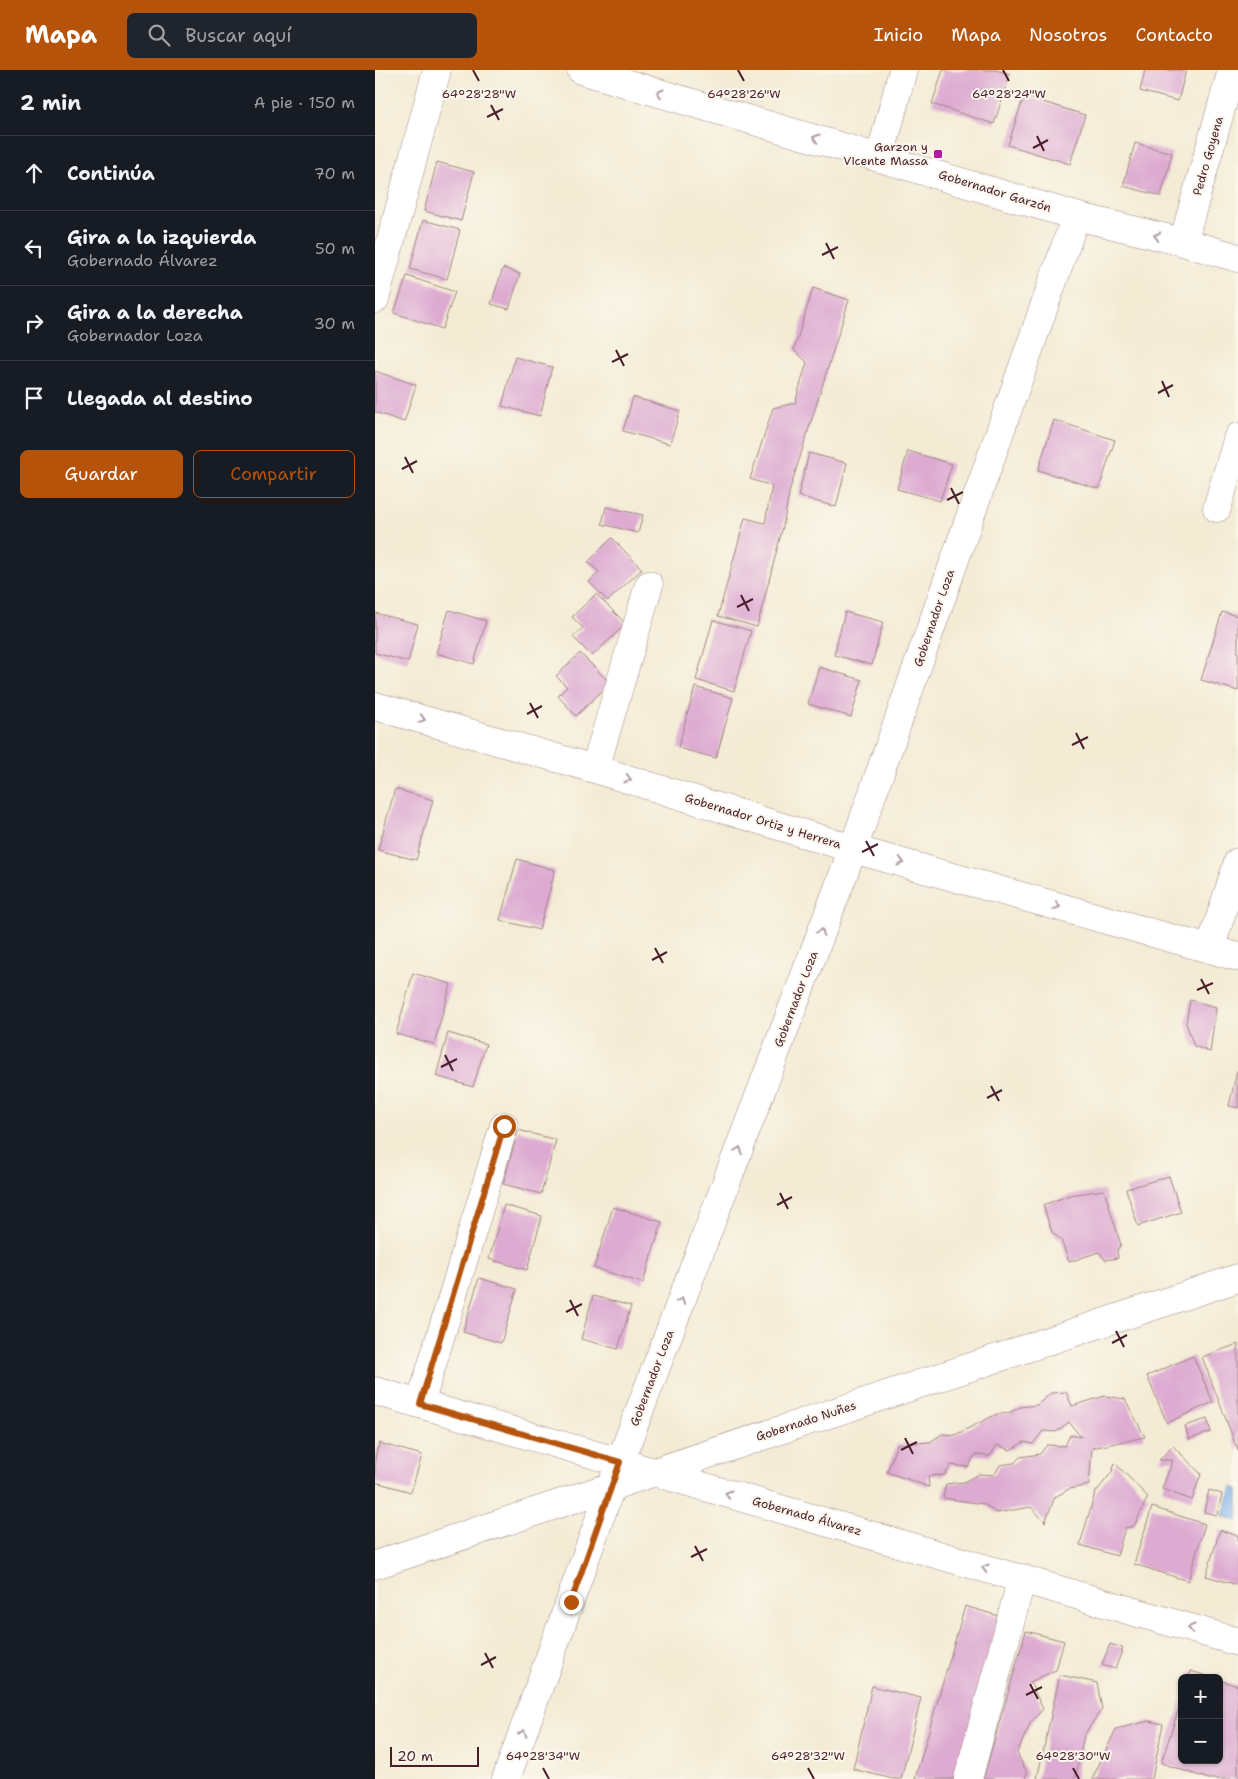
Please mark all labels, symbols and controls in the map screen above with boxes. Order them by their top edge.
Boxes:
search box [127,13,477,58]
text: Mapa [25,19,97,51]
icon: search [145,21,173,49]
text: Buscar aquí [185,23,292,48]
text: Inicio [874,23,923,47]
text: Mapa [951,23,1001,47]
text: Nosotros [1029,23,1107,47]
text: Contacto [1135,23,1213,47]
text: 64°28'28"W [442,86,516,102]
text: 64°28'26"W [707,86,781,102]
text: 64°28'24"W [972,86,1046,102]
one-way arrow [656,88,665,98]
text: 2 min [20,89,81,117]
text: A pie · 150 m [254,92,355,113]
street label: Pedro Goyena [1189,114,1227,197]
one-way arrow [812,134,821,144]
place label: Garzon y Vicente Massa [843,139,929,169]
marker: Garzon y Vicente Massa [932,148,944,160]
icon: ahead [20,159,48,187]
text: Continúa [67,161,155,186]
text: 70 m [314,163,355,184]
street label: Gobernador Garzón [937,166,1053,216]
text: Gira a la izquierda [67,225,256,250]
one-way arrow [1153,231,1162,242]
icon: left [20,234,48,262]
text: 50 m [315,238,355,259]
text: Gobernado Álvarez [67,250,218,271]
text: Gira a la derecha [67,300,243,325]
icon: right [20,309,48,337]
text: 30 m [314,313,355,334]
text: Gobernador Loza [67,325,203,346]
icon: arrive [20,384,48,412]
text: Llegada al destino [67,386,253,411]
button: Guardar [20,450,183,498]
button: Compartir [193,450,355,498]
street label: Gobernador Loza [910,567,958,669]
one-way arrow [417,714,425,724]
one-way arrow [624,774,632,784]
street label: Gobernador Ortiz y Herrera [683,790,844,853]
one-way arrow [897,856,905,867]
one-way arrow [1053,900,1062,911]
one-way arrow [815,928,826,937]
street label: Gobernador Loza [770,948,822,1049]
route start [493,1115,516,1138]
one-way arrow [733,1146,743,1154]
one-way arrow [675,1298,685,1306]
street label: Gobernador Loza [626,1327,678,1428]
street label: Gobernado Nuñes [754,1397,858,1445]
one-way arrow [724,1489,733,1499]
street label: Gobernado Álvarez [750,1493,864,1539]
one-way arrow [981,1563,990,1573]
route end [560,1591,583,1614]
one-way arrow [1188,1624,1196,1634]
map controls [1178,1674,1223,1764]
button: + [1178,1674,1223,1719]
button: − [1178,1719,1223,1764]
one-way arrow [516,1729,527,1738]
scale bar [390,1744,479,1767]
text: 20 m [397,1747,433,1765]
text: 64°28'34"W [506,1748,580,1764]
text: 64°28'32"W [771,1748,845,1764]
text: 64°28'30"W [1036,1748,1110,1764]

